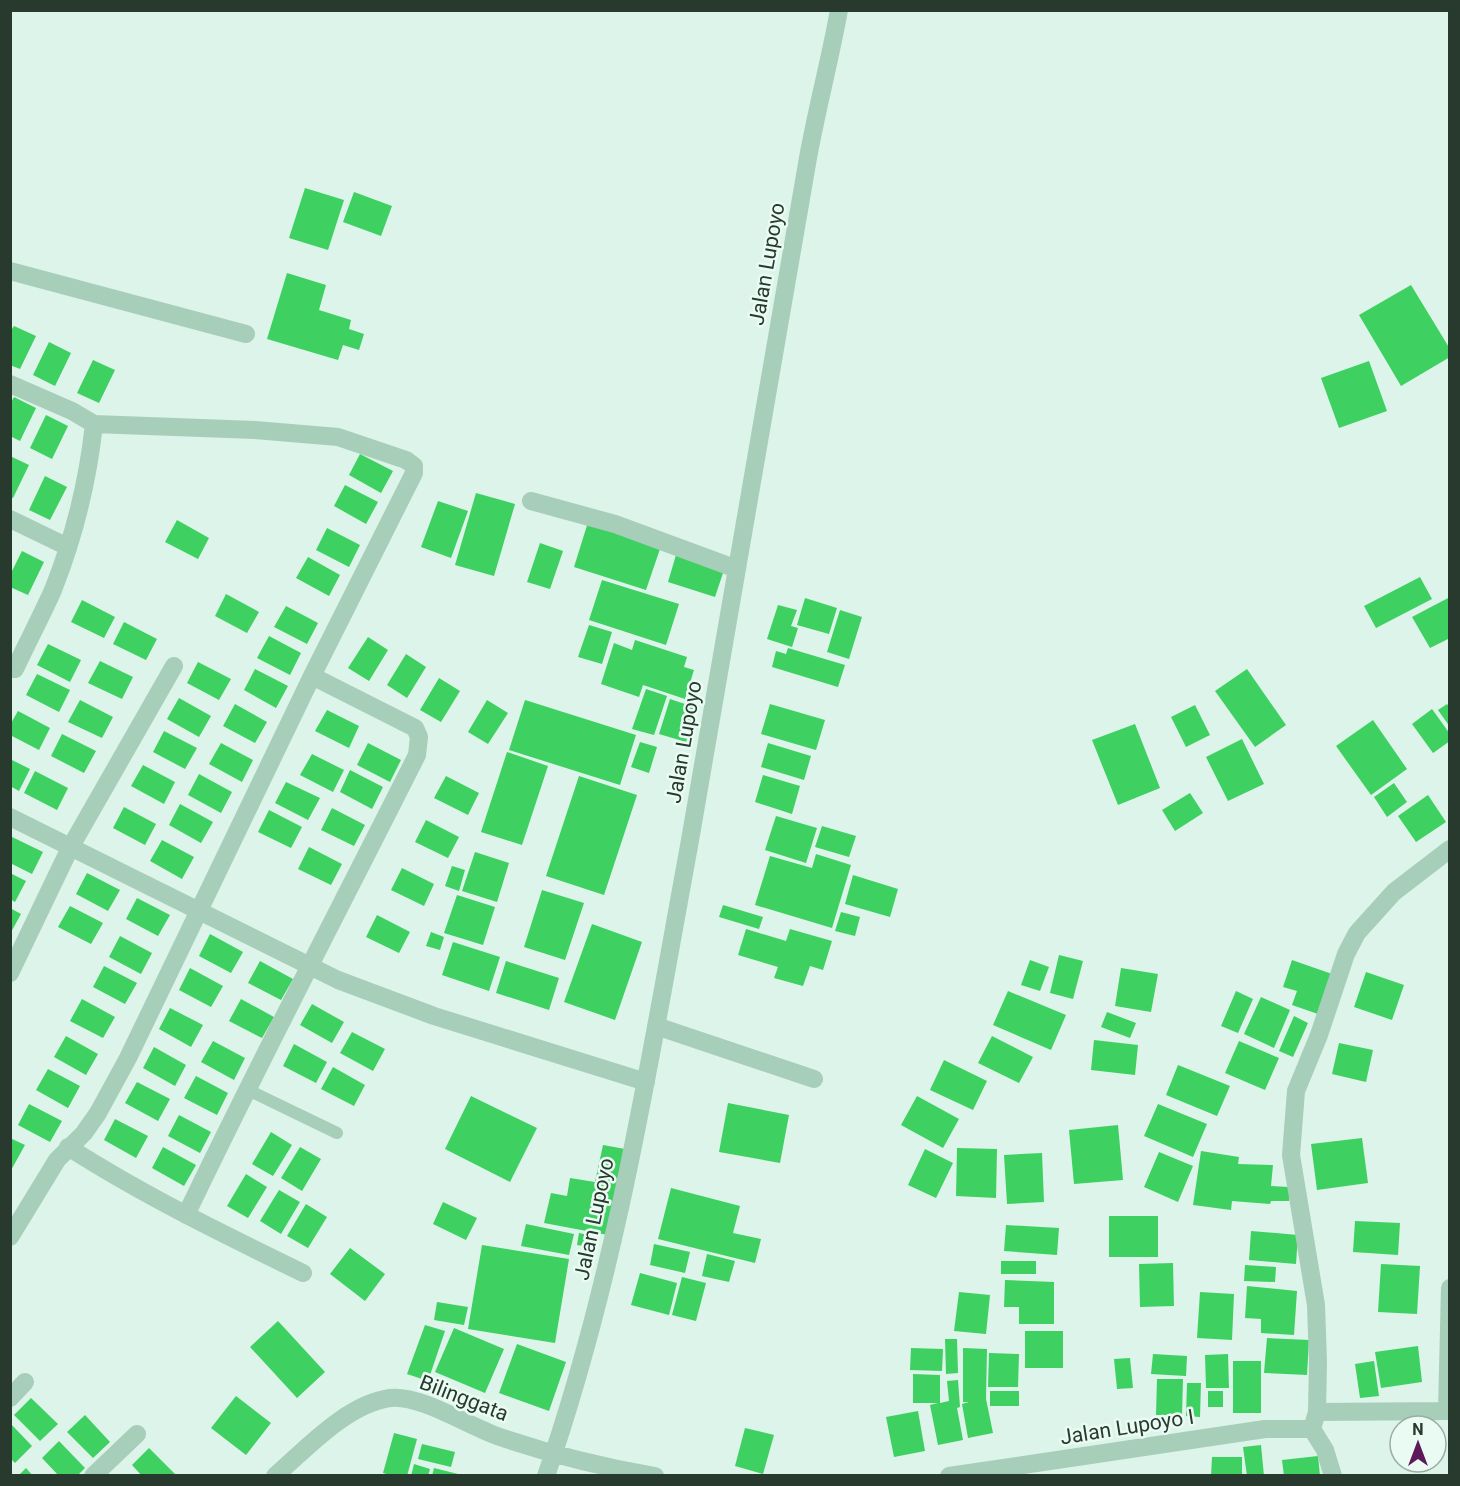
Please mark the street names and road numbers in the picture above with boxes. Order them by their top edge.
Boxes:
street label: Jalan Lupoyo [744,201,790,327]
street label: Jalan Lupoyo [661,679,707,805]
street label: Jalan Lupoyo [569,1156,619,1282]
street label: Bilinggata [416,1370,512,1426]
street label: Jalan Lupoyo I [1058,1405,1196,1449]

